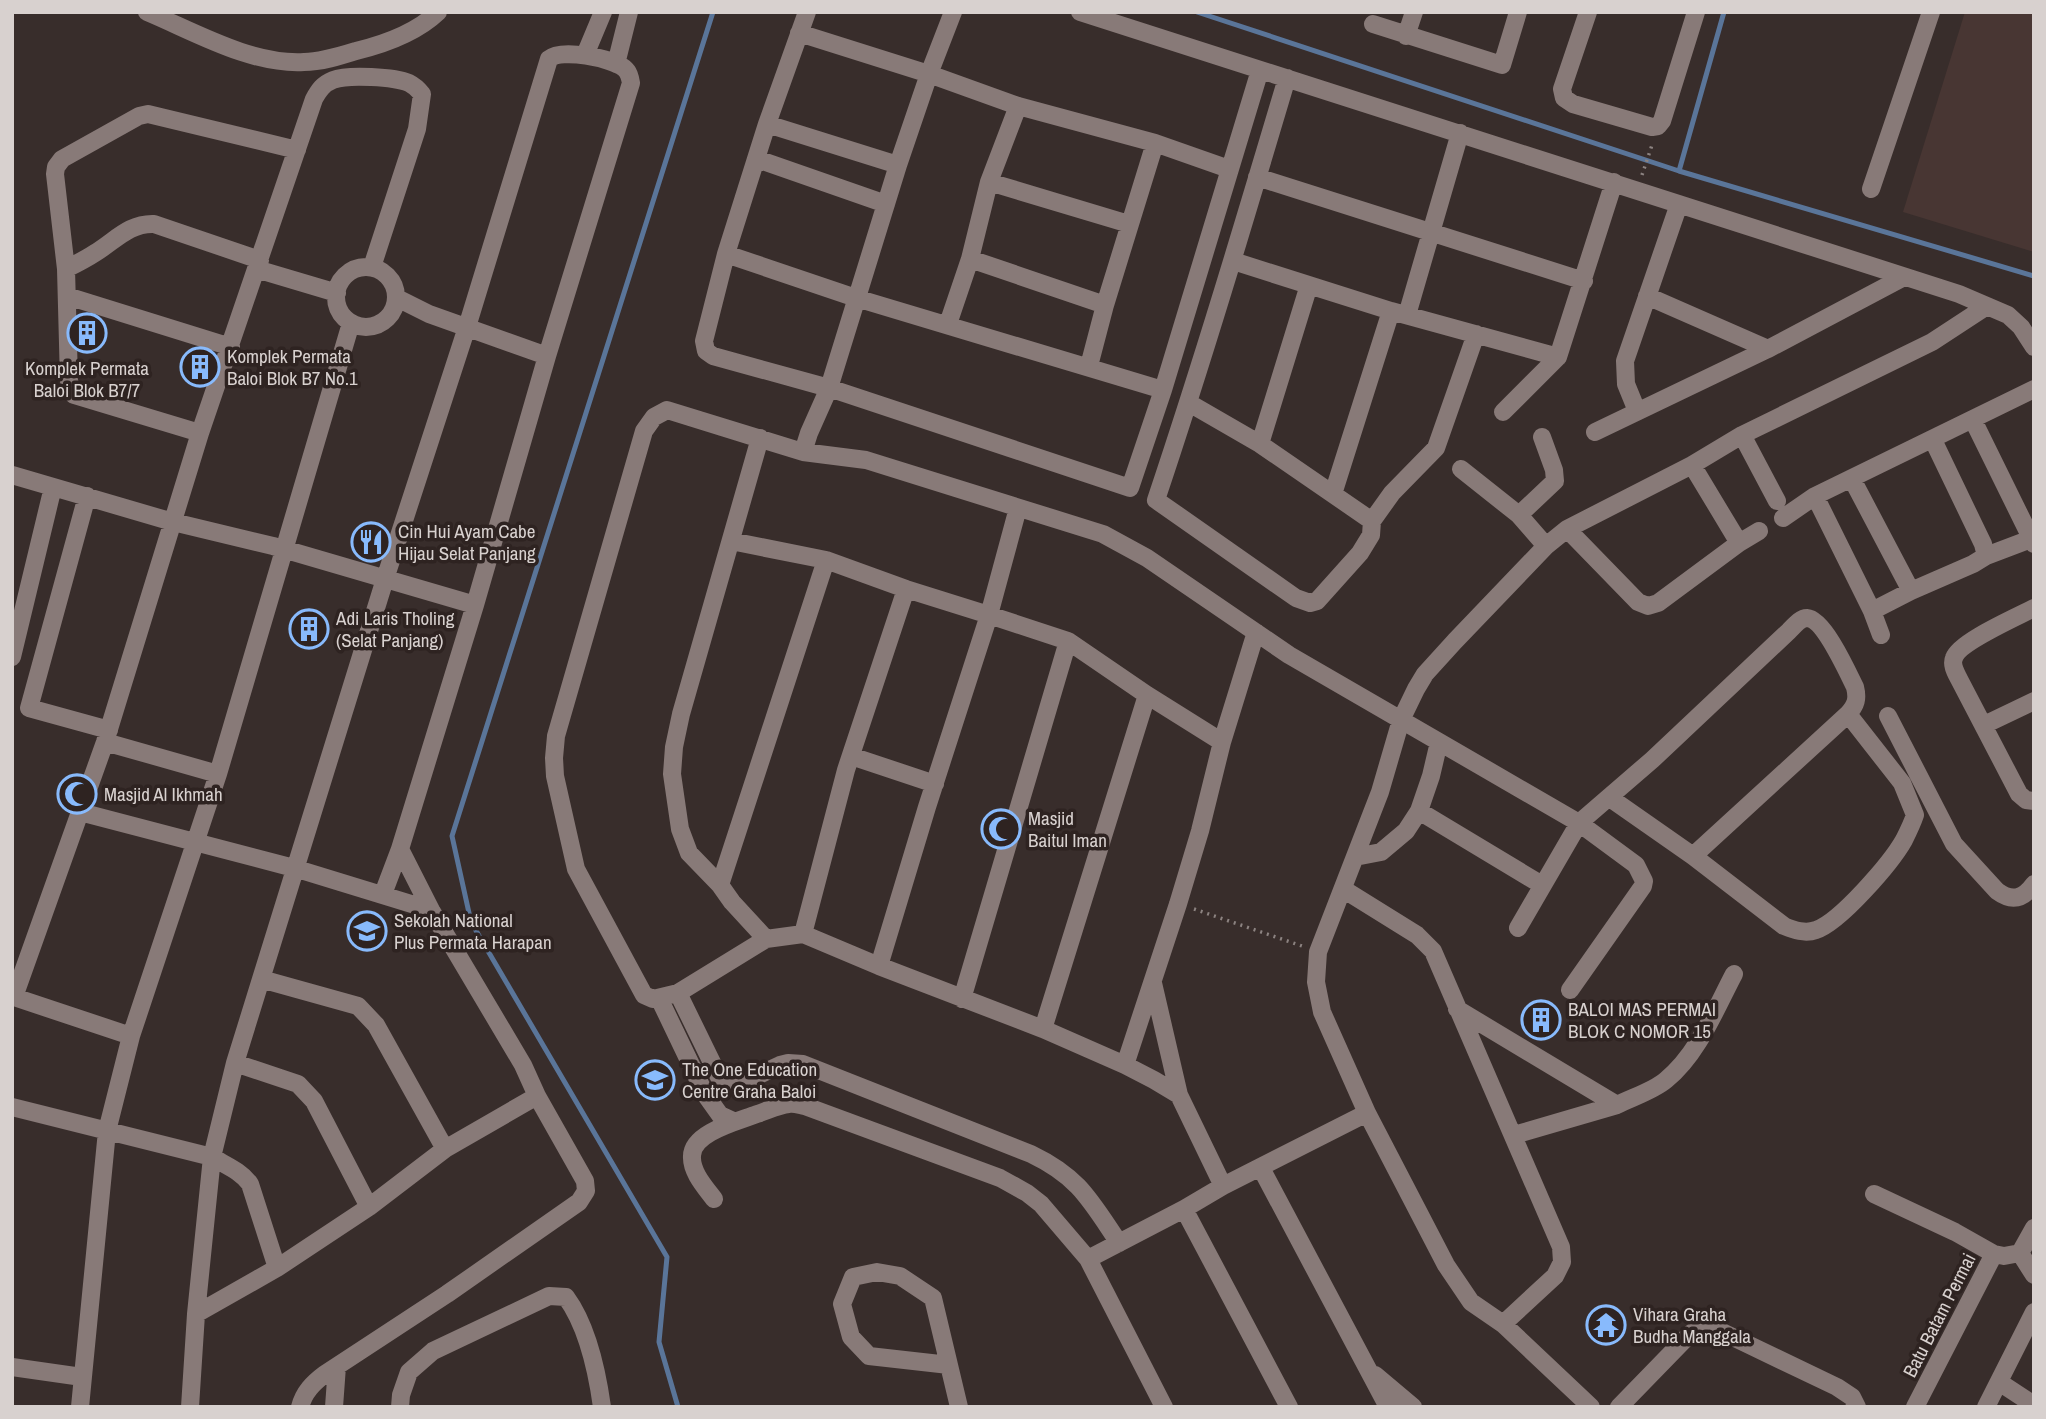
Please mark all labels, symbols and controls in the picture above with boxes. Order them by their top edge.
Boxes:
building icon: Komplek Permata Baloi Blok B7/7 [66,312,108,354]
place label: Komplek Permata Baloi Blok B7 No.1 [227,343,358,391]
building icon: Komplek Permata Baloi Blok B7 No.1 [179,346,221,388]
place label: Komplek Permata Baloi Blok B7/7 [25,355,149,403]
place label: Cin Hui Ayam Cabe Hijau Selat Panjang [398,518,536,566]
restaurant icon: Cin Hui Ayam Cabe Hijau Selat Panjang [350,521,392,563]
place label: Adi Laris Tholing (Selat Panjang) [335,605,455,653]
building icon: Adi Laris Tholing (Selat Panjang) [288,608,330,650]
mosque icon: Masjid Al Ikhmah [56,773,98,815]
place label: Masjid Al Ikhmah [104,781,223,807]
place label: Masjid Baitul Iman [1028,805,1107,853]
mosque icon: Masjid Baitul Iman [980,808,1022,850]
place label: Sekolah National Plus Permata Harapan [394,907,552,955]
school or university icon: Sekolah National Plus Permata Harapan [346,910,388,952]
place label: BALOI MAS PERMAI BLOK C NOMOR 15 [1568,996,1716,1044]
building icon: BALOI MAS PERMAI BLOK C NOMOR 15 [1520,999,1562,1041]
place label: The One Education Centre Graha Baloi [682,1056,817,1104]
school or university icon: The One Education Centre Graha Baloi [634,1059,676,1101]
street label: Batu Batam Permai [1897,1249,1981,1381]
place label: Vihara Graha Budha Manggala [1633,1301,1751,1349]
temple icon: Vihara Graha Budha Manggala [1585,1304,1627,1346]

